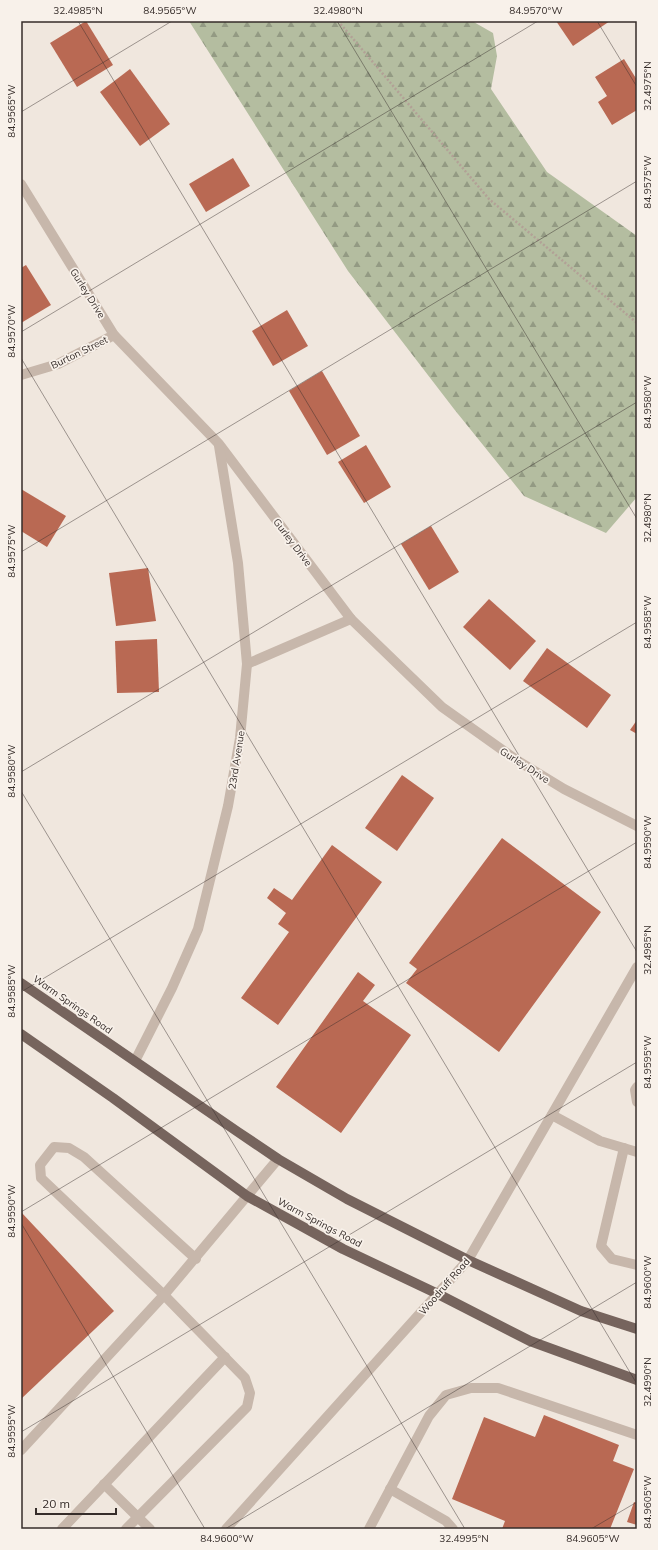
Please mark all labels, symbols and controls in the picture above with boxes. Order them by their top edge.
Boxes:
text: 32.4985°N [53,4,103,17]
text: 84.9565°W [143,4,197,17]
text: 32.4980°N [313,4,363,17]
text: 84.9570°W [509,4,563,17]
text: 32.4975°N [641,61,654,111]
text: 84.9565°W [5,84,18,138]
text: 84.9575°W [641,155,654,209]
street label: Gurley Drive [67,266,108,321]
text: 84.9570°W [5,304,18,358]
street label: Burton Street [49,333,110,372]
text: 84.9580°W [641,375,654,429]
text: 32.4980°N [641,493,654,543]
street label: Gurley Drive [270,516,315,569]
text: 84.9575°W [5,524,18,578]
text: 84.9585°W [641,595,654,649]
street label: 23rd Avenue [225,730,248,790]
text: 84.9580°W [5,744,18,798]
street label: Gurley Drive [497,745,552,786]
text: 84.9590°W [641,815,654,869]
text: 32.4985°N [641,925,654,975]
text: 84.9585°W [5,964,18,1018]
street label: Warm Springs Road [31,972,115,1037]
text: 84.9595°W [641,1035,654,1089]
text: 84.9590°W [5,1184,18,1238]
street label: Warm Springs Road [275,1195,364,1250]
street label: Woodruff Road [416,1255,473,1317]
text: 84.9600°W [641,1255,654,1309]
text: 32.4990°N [641,1357,654,1407]
text: 84.9595°W [5,1404,18,1458]
text: 84.9605°W [641,1475,654,1529]
scale bar [36,1490,116,1516]
text: 20 m [42,1496,70,1511]
text: 84.9600°W [200,1532,254,1545]
text: 32.4995°N [439,1532,489,1545]
text: 84.9605°W [566,1532,620,1545]

